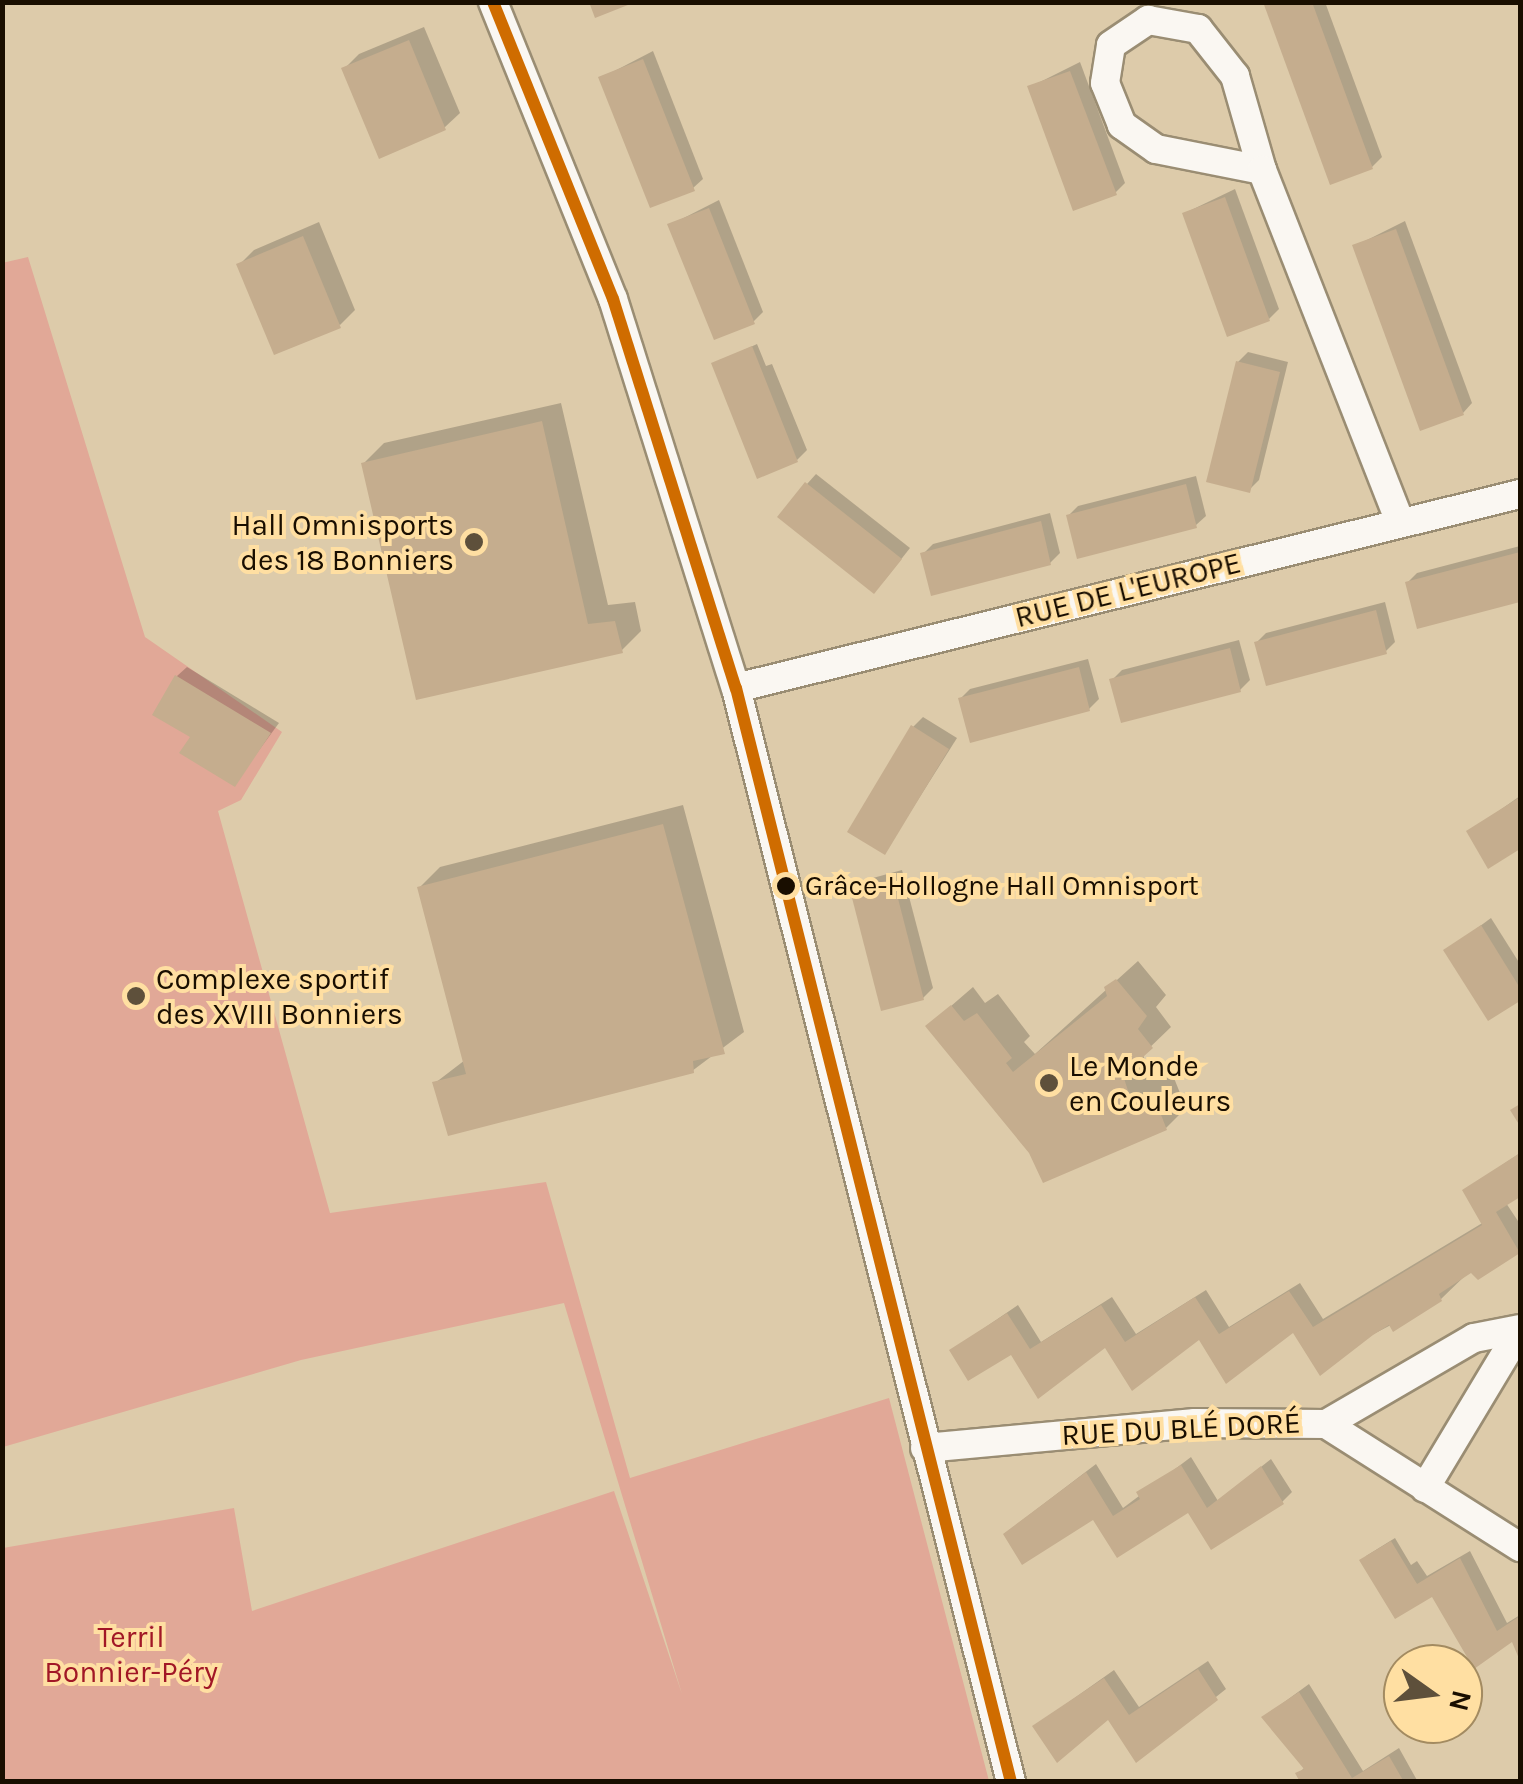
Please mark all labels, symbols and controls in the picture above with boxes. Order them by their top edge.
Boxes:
place label: Hall Omnisports des 18 Bonniers [231,507,454,578]
marker: Hall Omnisports des 18 Bonniers [463,531,485,553]
street label: RUE DE L'EUROPE [1011,545,1245,635]
place label: Grâce-Hollogne Hall Omnisport [805,869,1199,903]
marker: Grâce-Hollogne Hall Omnisport [776,876,796,896]
place label: Complexe sportif des XVIII Bonniers [156,961,403,1032]
marker: Complexe sportif des XVIII Bonniers [125,985,147,1007]
place label: Le Monde en Couleurs [1069,1048,1231,1118]
marker: Le Monde en Couleurs [1038,1072,1060,1094]
street label: RUE DU BLÉ DORÉ [1060,1405,1302,1453]
park label: Terril Bonnier-Péry [44,1619,218,1690]
north arrow [1383,1644,1483,1744]
text: N [1442,1687,1479,1715]

